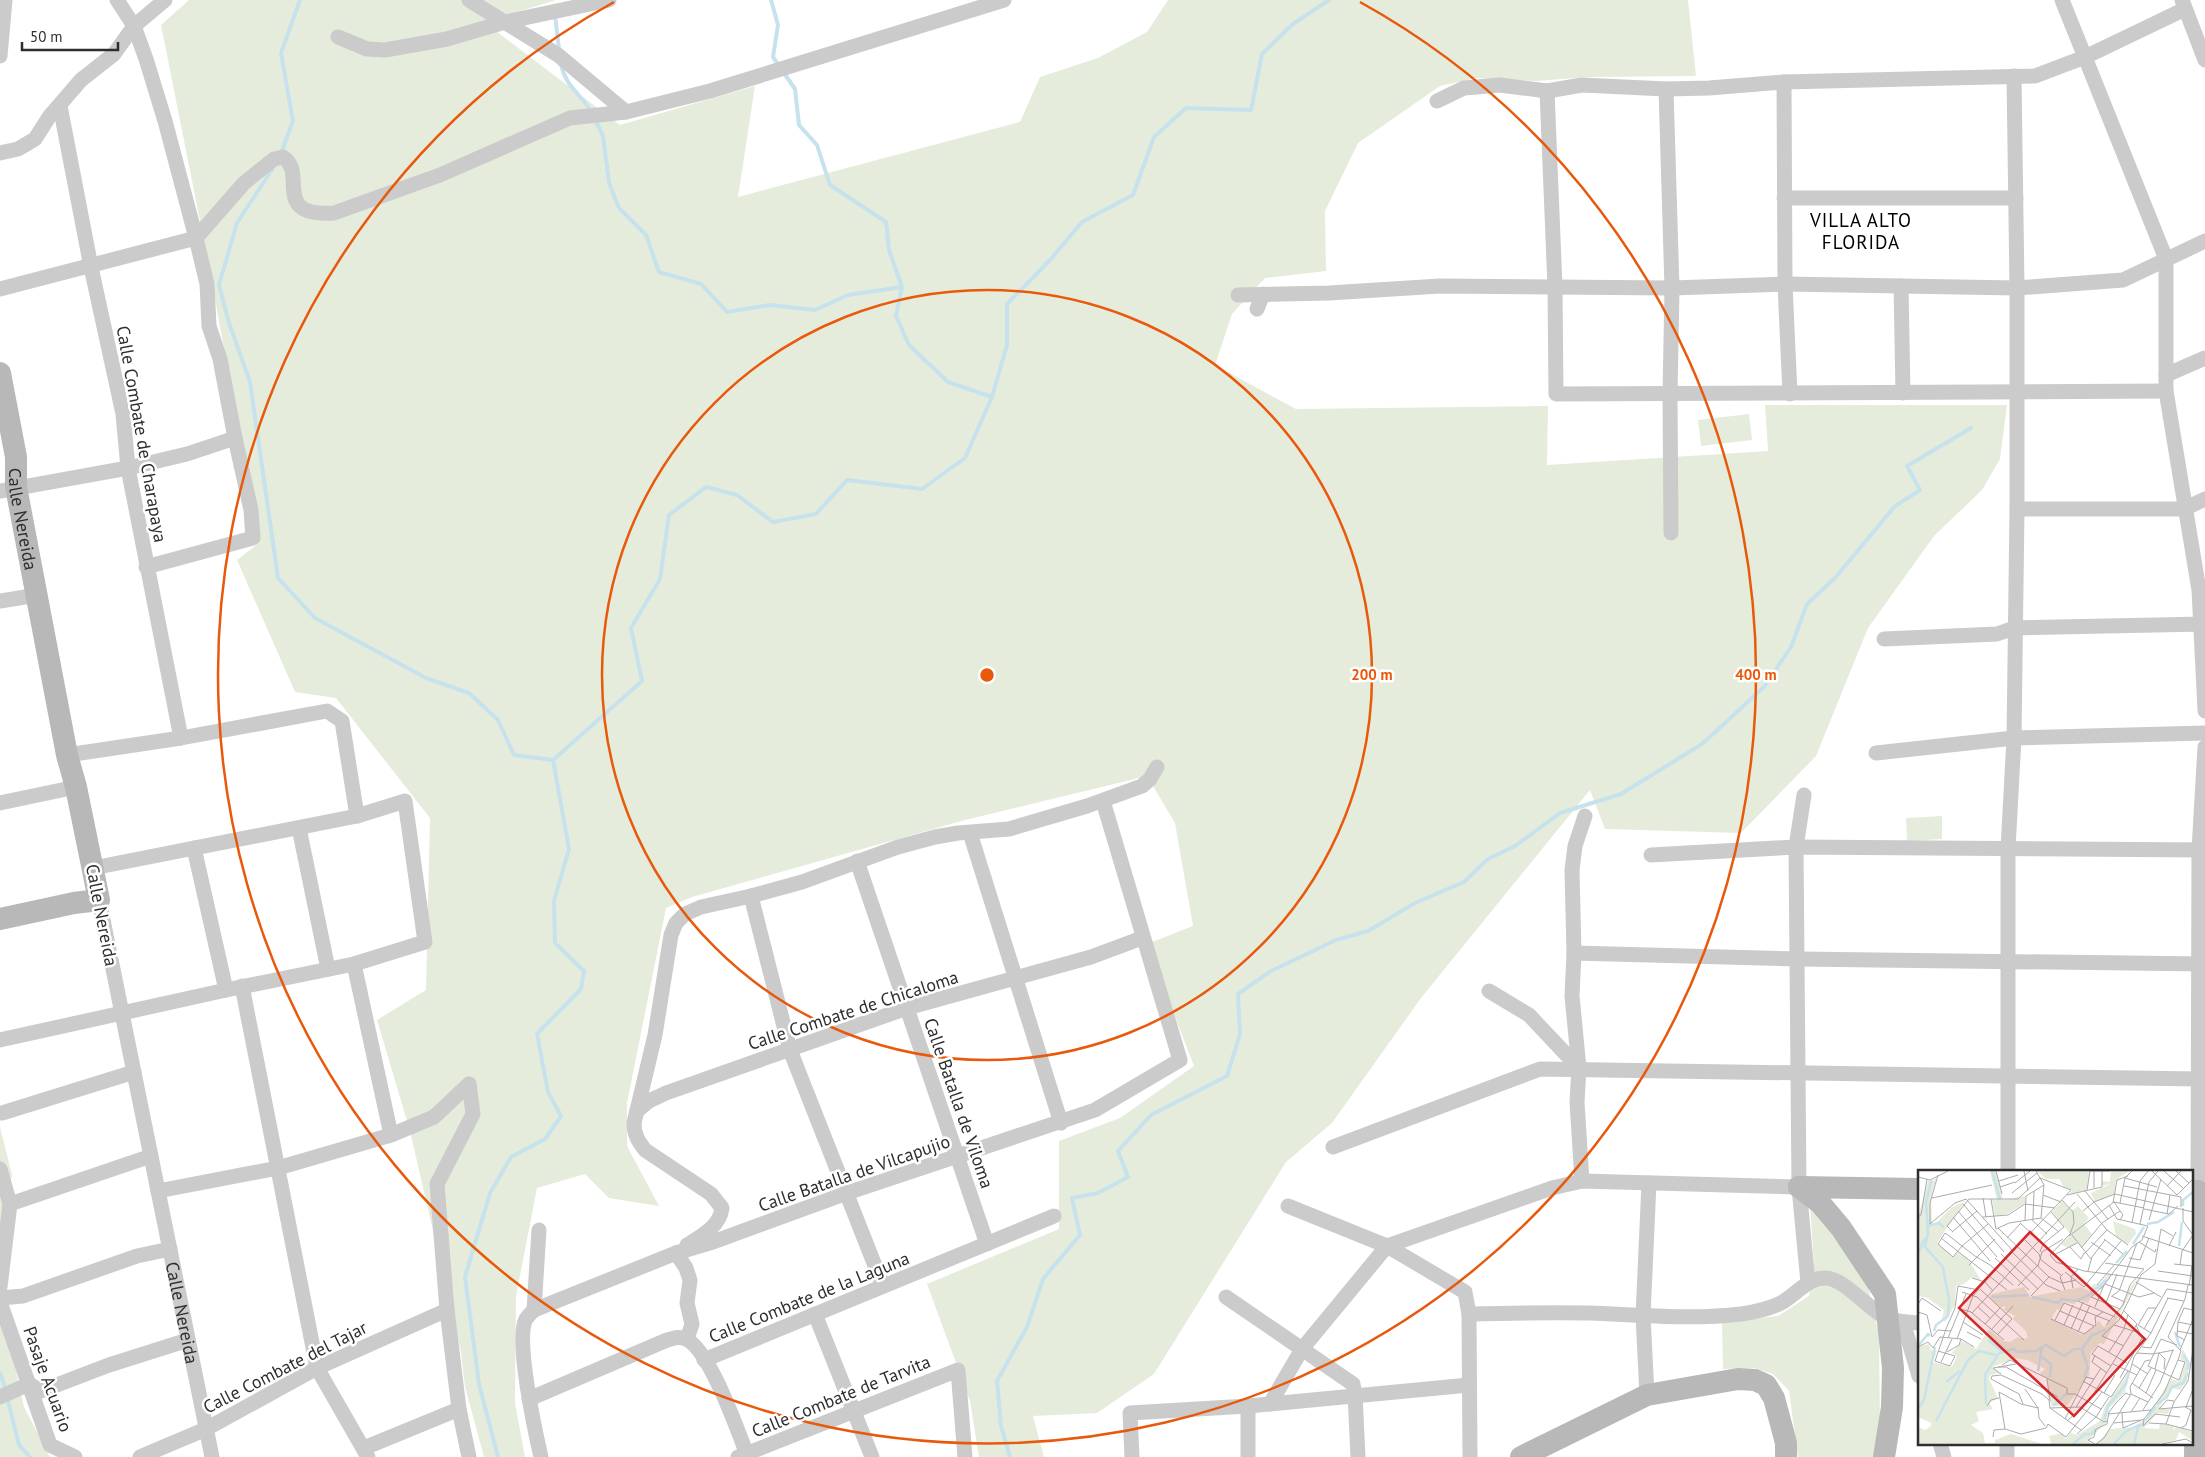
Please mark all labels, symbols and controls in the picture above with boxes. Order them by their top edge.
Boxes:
scale bar [22,20,119,52]
text: 50 m [30,27,63,46]
district label: VILLA ALTO FLORIDA [1809,208,1912,254]
street label: Calle Combate de Charapaya [112,324,172,544]
street label: Calle Nereida [5,468,43,572]
text: 200 m [1351,665,1393,684]
text: 400 m [1735,665,1777,684]
centre of rings [978,666,996,684]
street label: Calle Nereida [81,862,123,968]
street label: Calle Combate de Chicaloma [745,965,961,1055]
street label: Calle Batalla de Viloma [919,1015,999,1191]
street label: Calle Batalla de Vilcapujio [755,1129,953,1217]
inset map [1918,1170,2192,1444]
street label: Calle Combate de la Laguna [705,1246,913,1348]
street label: Calle Nereida [161,1260,204,1366]
street label: Calle Combate del Tajar [199,1316,371,1418]
street label: Pasaje Acuario [18,1323,78,1435]
street label: Calle Combate de Tarvita [748,1350,934,1442]

